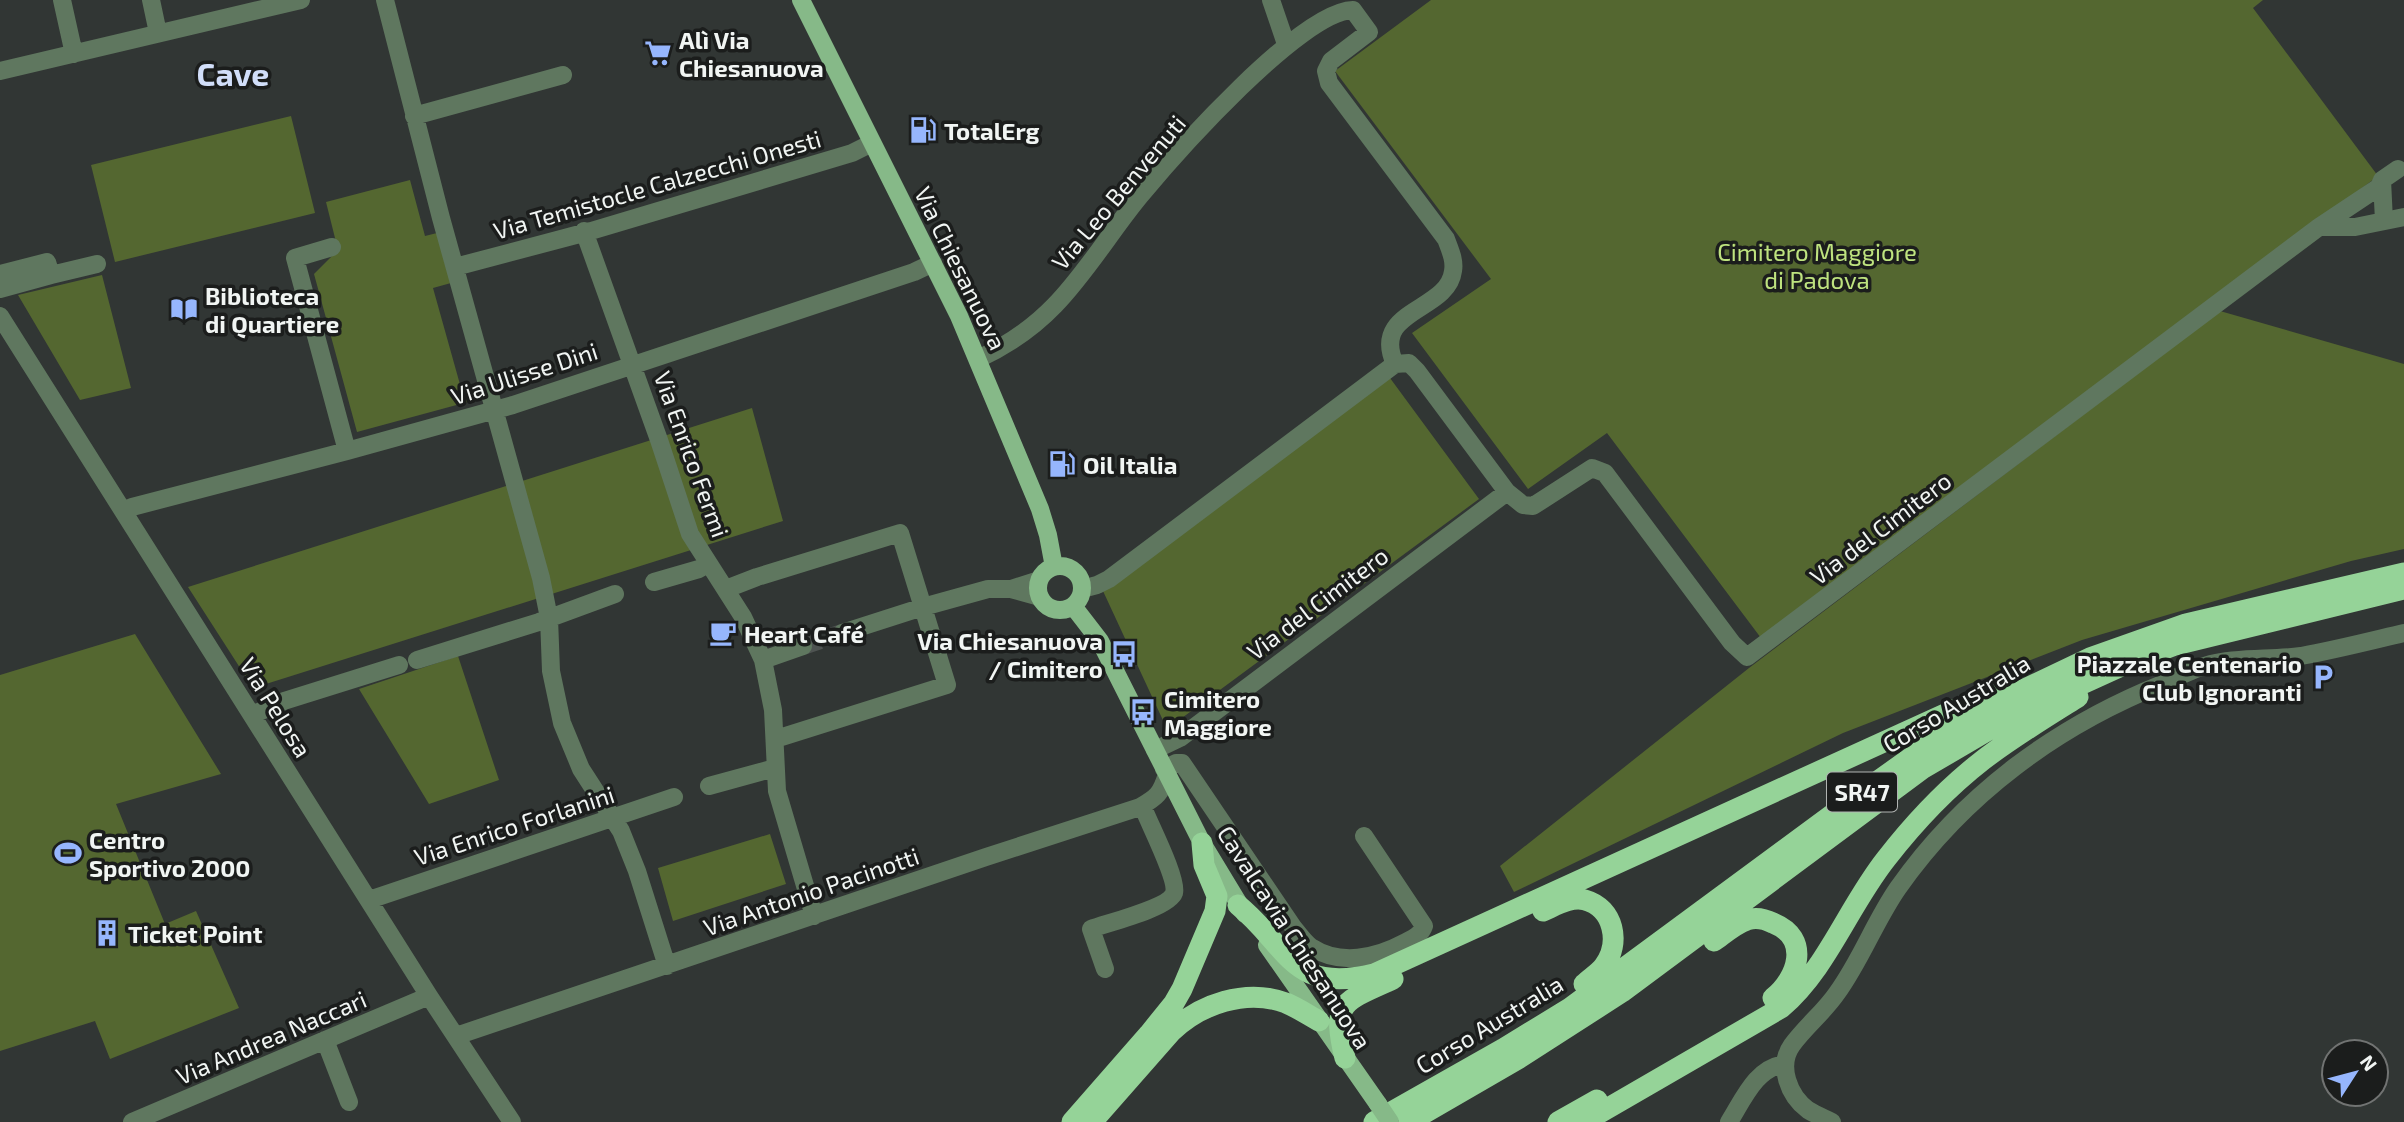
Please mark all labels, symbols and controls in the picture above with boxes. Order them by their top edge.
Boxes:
place label: Alì Via Chiesanuova [679,25,824,82]
supermarket icon: Alì Via Chiesanuova [643,38,673,68]
district label: Cave [197,54,269,92]
street label: Via Leo Benvenuti [1045,109,1191,275]
fuel station icon: TotalErg [908,115,938,145]
place label: TotalErg [944,116,1040,145]
street label: Via Temistocle Calzecchi Onesti [490,123,824,245]
street label: Via Chiesanuova [909,182,1013,354]
park label: Cimitero Maggiore di Padova [1717,237,1917,294]
place label: Biblioteca di Quartiere [205,281,339,339]
library icon: Biblioteca di Quartiere [169,294,199,324]
street label: Via Ulisse Dini [447,336,601,410]
street label: Via Enrico Fermi [649,367,735,541]
fuel station icon: Oil Italia [1047,449,1077,479]
place label: Oil Italia [1083,450,1177,479]
street label: Via del Cimitero [1804,466,1956,590]
street label: Via del Cimitero [1241,541,1393,665]
cafe icon: Heart Café [708,618,738,648]
place label: Heart Café [744,619,864,648]
place label: Via Chiesanuova / Cimitero [917,626,1103,683]
bus stop icon: Via Chiesanuova / Cimitero [1109,639,1139,669]
street label: Corso Australia [1877,648,2035,758]
place label: Piazzale Centenario Club Ignoranti [2077,649,2302,706]
street label: Via Pelosa [234,652,318,762]
parking icon: Piazzale Centenario Club Ignoranti [2308,662,2338,692]
place label: Cimitero Maggiore [1164,684,1272,741]
bus stop icon: Cimitero Maggiore [1128,697,1158,727]
road number: SR47 [1827,772,1897,812]
street label: Via Enrico Forlanini [410,779,618,871]
street label: Cavalcavia Chiesanuova [1212,820,1378,1054]
place label: Centro Sportivo 2000 [89,825,250,882]
sports icon: Centro Sportivo 2000 [53,838,83,868]
street label: Via Antonio Pacinotti [700,841,922,941]
building icon: Ticket Point [92,918,122,948]
place label: Ticket Point [128,919,263,948]
street label: Corso Australia [1410,969,1568,1079]
street label: Via Andrea Naccari [171,984,371,1090]
north arrow [2320,1038,2390,1108]
text: N [2356,1050,2382,1075]

